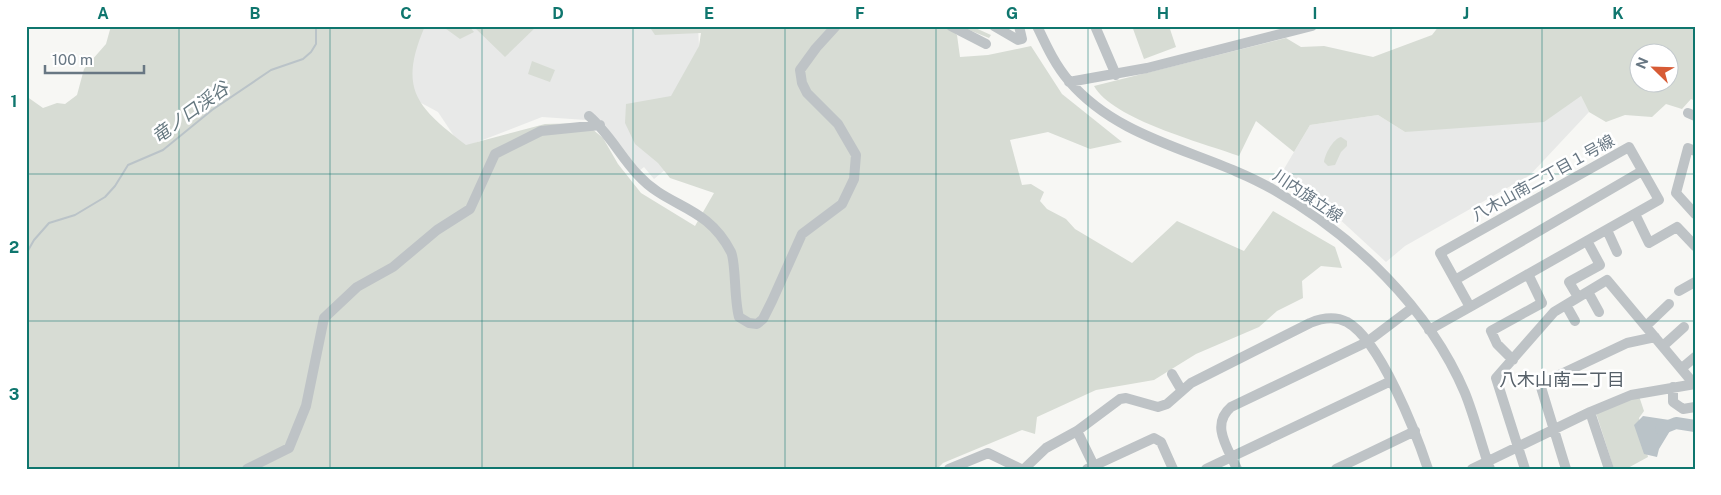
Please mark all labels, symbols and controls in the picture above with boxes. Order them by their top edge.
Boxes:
text: A [97,4,109,23]
text: B [250,4,261,23]
text: C [400,4,412,23]
text: D [552,4,564,23]
text: E [704,4,714,23]
text: F [855,4,865,23]
text: G [1006,4,1018,23]
text: H [1157,4,1169,23]
text: I [1313,4,1317,23]
text: J [1463,4,1469,23]
text: K [1612,4,1624,23]
scale bar [45,42,144,74]
north arrow [1628,42,1678,92]
text: 100 m [52,51,93,68]
text: N [1633,55,1652,71]
water label: 竜ノ口渓谷 [147,76,234,147]
text: 1 [11,92,17,111]
street label: 八木山南二丁目１号線 [1468,131,1618,225]
street label: 川内旗立線 [1270,166,1346,226]
text: 2 [9,238,19,257]
district label: 八木山南二丁目 [1499,369,1625,390]
text: 3 [9,385,19,404]

